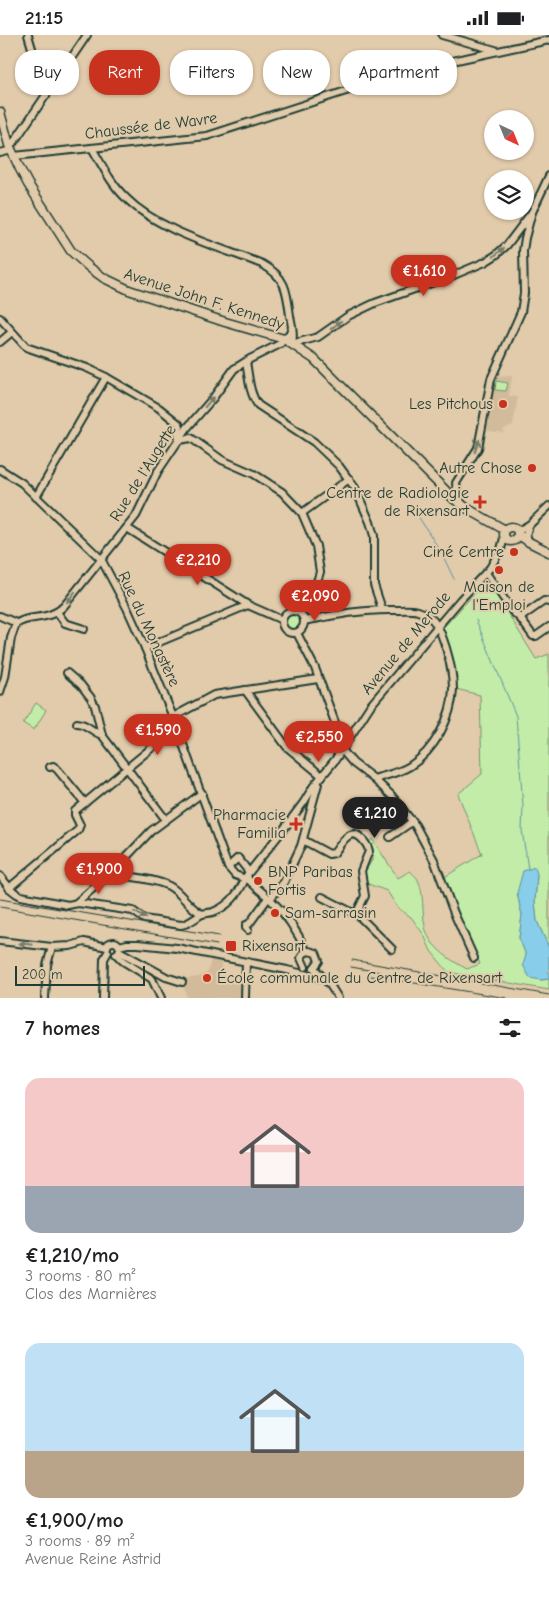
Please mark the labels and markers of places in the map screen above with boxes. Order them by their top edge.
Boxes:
pin: €1,610 [383,255,465,297]
place label: Les Pitchous [409,395,493,413]
marker: Les Pitchous [497,398,509,410]
place label: Autre Chose [439,459,522,477]
marker: Autre Chose [526,462,538,474]
place label: Centre de Radiologie de Rixensart [326,484,469,520]
marker: Centre de Radiologie de Rixensart [473,495,487,509]
pin: €2,210 [157,543,239,586]
place label: Ciné Centre [423,543,504,561]
marker: Ciné Centre [508,546,520,558]
marker: Maison de l'Emploi [493,564,505,576]
place label: Maison de l'Emploi [463,578,535,614]
pin: €2,090 [274,579,356,622]
pin: €1,590 [117,713,199,756]
pin: €2,550 [278,721,360,763]
pin: €1,210 [334,797,416,839]
place label: Pharmacie Familia [213,806,286,842]
marker: Pharmacie Familia [290,818,302,830]
pin: €1,900 [58,853,140,895]
place label: BNP Paribas Fortis [268,863,353,899]
marker: BNP Paribas Fortis [252,875,264,887]
place label: Sam-sarrasin [285,904,376,922]
marker: Sam-sarrasin [269,907,281,919]
place label: Rixensart [242,937,305,955]
marker: Rixensart [224,939,238,953]
place label: École communale du Centre de Rixensart [217,968,502,987]
marker: École communale du Centre de Rixensart [201,972,213,984]

